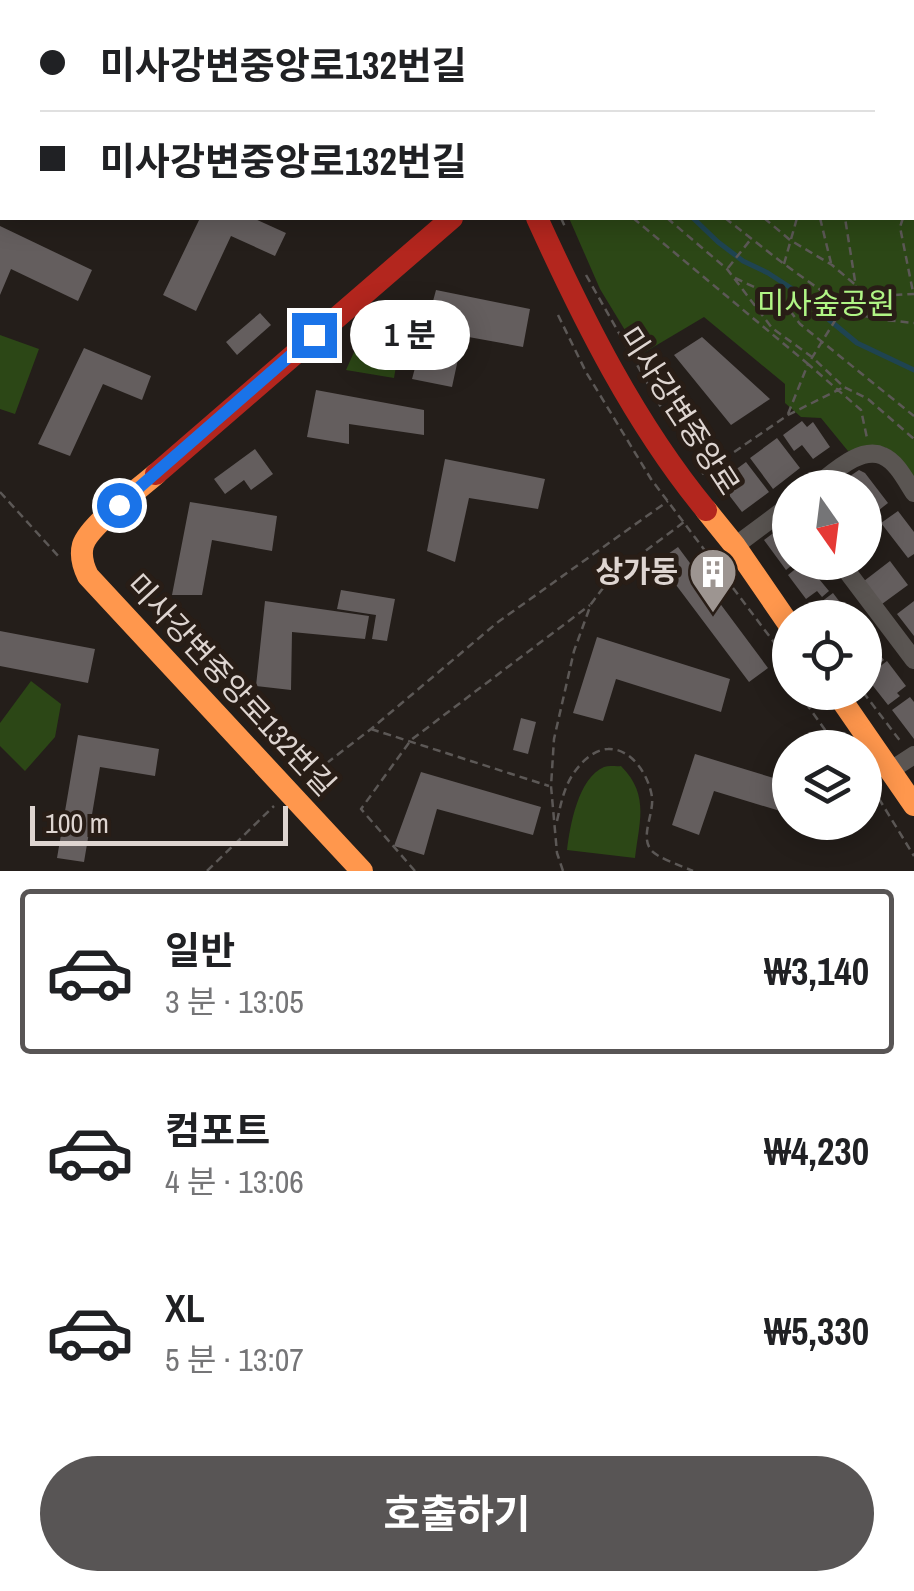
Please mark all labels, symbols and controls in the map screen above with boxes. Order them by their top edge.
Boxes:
text: 미사강변중앙로132번길 [100,40,467,91]
text: 미사강변중앙로132번길 [100,136,467,187]
park label: 미사숲공원 [757,283,895,323]
callout: 1 분 [349,300,469,370]
route end [292,313,337,358]
text: 1 분 [384,313,436,356]
street label: 미사강변중앙로 [610,319,749,502]
north arrow [772,470,882,580]
map controls [772,470,882,840]
route start [97,483,142,528]
building icon: 상가동 [687,546,739,614]
place label: 상가동 [595,551,678,591]
street label: 미사강변중앙로132번길 [118,565,345,804]
button: locate [772,600,882,710]
button: layers [772,730,882,840]
scale bar [30,801,288,846]
text: 100 m [45,804,109,842]
text: 일반 [165,925,235,976]
icon: car [45,927,135,1017]
text: ₩3,140 [764,946,869,997]
text: 3 분 · 13:05 [165,980,304,1023]
text: 컴포트 [165,1105,270,1156]
icon: car [45,1107,135,1197]
text: ₩4,230 [764,1126,869,1177]
text: 4 분 · 13:06 [165,1160,304,1203]
text: XL [165,1283,205,1334]
icon: car [45,1287,135,1377]
text: ₩5,330 [764,1306,869,1357]
text: 5 분 · 13:07 [165,1338,304,1381]
button: 호출하기 [40,1456,874,1571]

